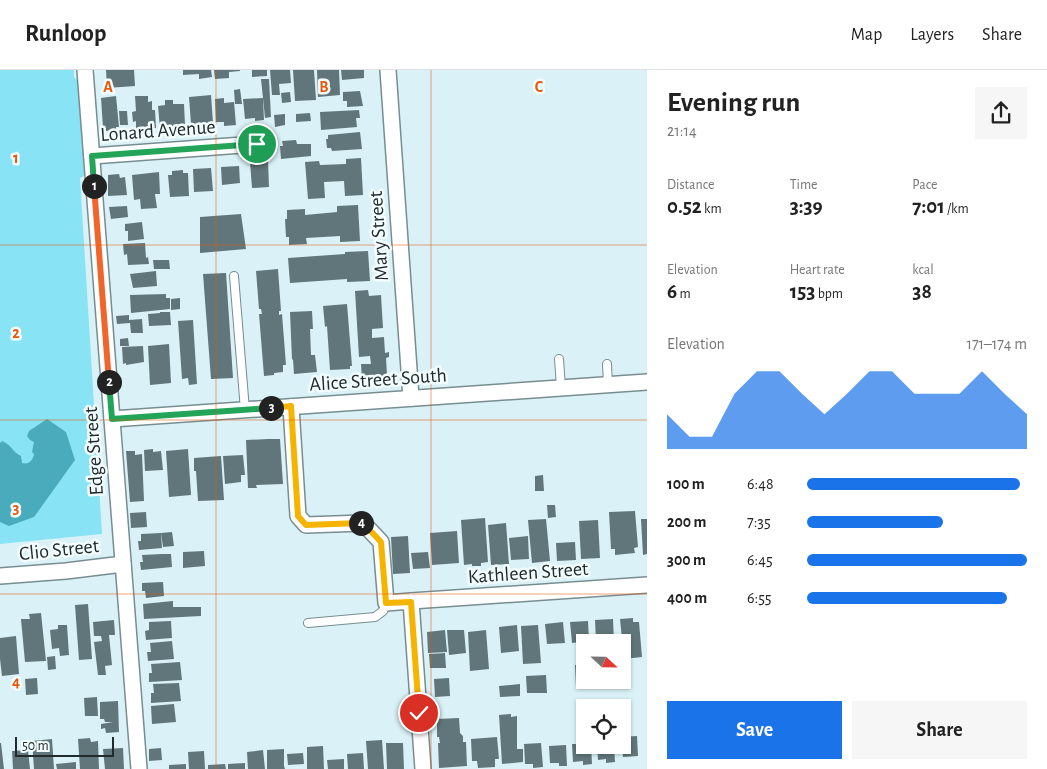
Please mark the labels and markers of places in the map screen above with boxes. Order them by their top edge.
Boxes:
pin [236,123,278,165]
pin: 1 [82,174,106,198]
pin: 2 [96,370,122,394]
pin: 3 [258,396,284,420]
pin: 4 [348,510,374,536]
pin [398,692,440,734]

